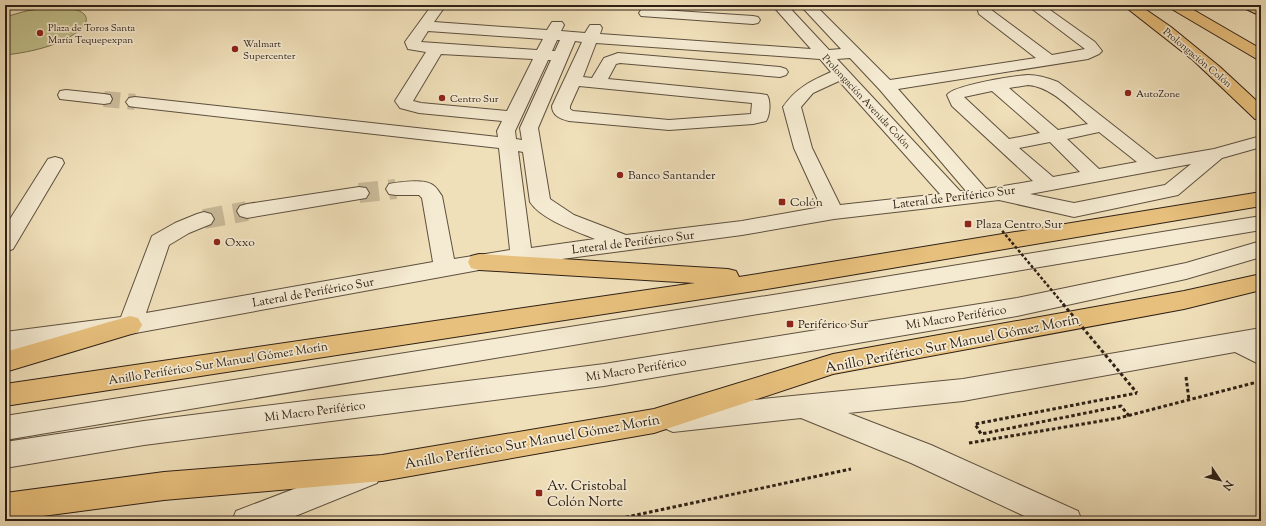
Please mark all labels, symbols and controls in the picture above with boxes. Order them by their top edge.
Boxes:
place label: Plaza de Toros Santa María Tequepexpan [48,21,136,48]
street label: Prolongación Colón [1159,25,1235,92]
marker: Plaza de Toros Santa María Tequepexpan [35,28,45,38]
place label: Walmart Supercenter [243,37,296,64]
marker: Walmart Supercenter [230,44,240,54]
street label: Prolongación Avenida Colón [818,51,914,153]
place label: AutoZone [1136,87,1180,102]
marker: AutoZone [1123,88,1133,98]
place label: Centro Sur [450,92,499,107]
marker: Centro Sur [437,93,447,103]
place label: Banco Santander [628,167,716,185]
marker: Banco Santander [615,170,625,180]
street label: Lateral de Periférico Sur [892,181,1017,214]
place label: Colón [790,194,823,212]
marker: Colón [777,197,787,207]
place label: Plaza Centro Sur [976,216,1063,234]
marker: Plaza Centro Sur [963,219,973,229]
street label: Lateral de Periférico Sur [571,226,696,259]
place label: Oxxo [225,234,255,252]
marker: Oxxo [212,237,222,247]
street label: Lateral de Periférico Sur [251,273,376,313]
street label: Mi Macro Periférico [905,301,1008,335]
street label: Anillo Periférico Sur Manuel Gómez Morín [823,310,1081,379]
place label: Periférico Sur [798,316,869,334]
marker: Periférico Sur [785,319,795,329]
street label: Anillo Periférico Sur Manuel Gómez Morín [107,338,329,390]
street label: Mi Macro Periférico [585,353,688,387]
street label: Mi Macro Periférico [264,397,367,427]
street label: Anillo Periférico Sur Manuel Gómez Morín [403,411,662,475]
north arrow [1200,460,1240,500]
text: N [1218,476,1237,494]
place label: Av. Cristobal Colón Norte [547,477,627,513]
marker: Av. Cristobal Colón Norte [534,488,544,498]

